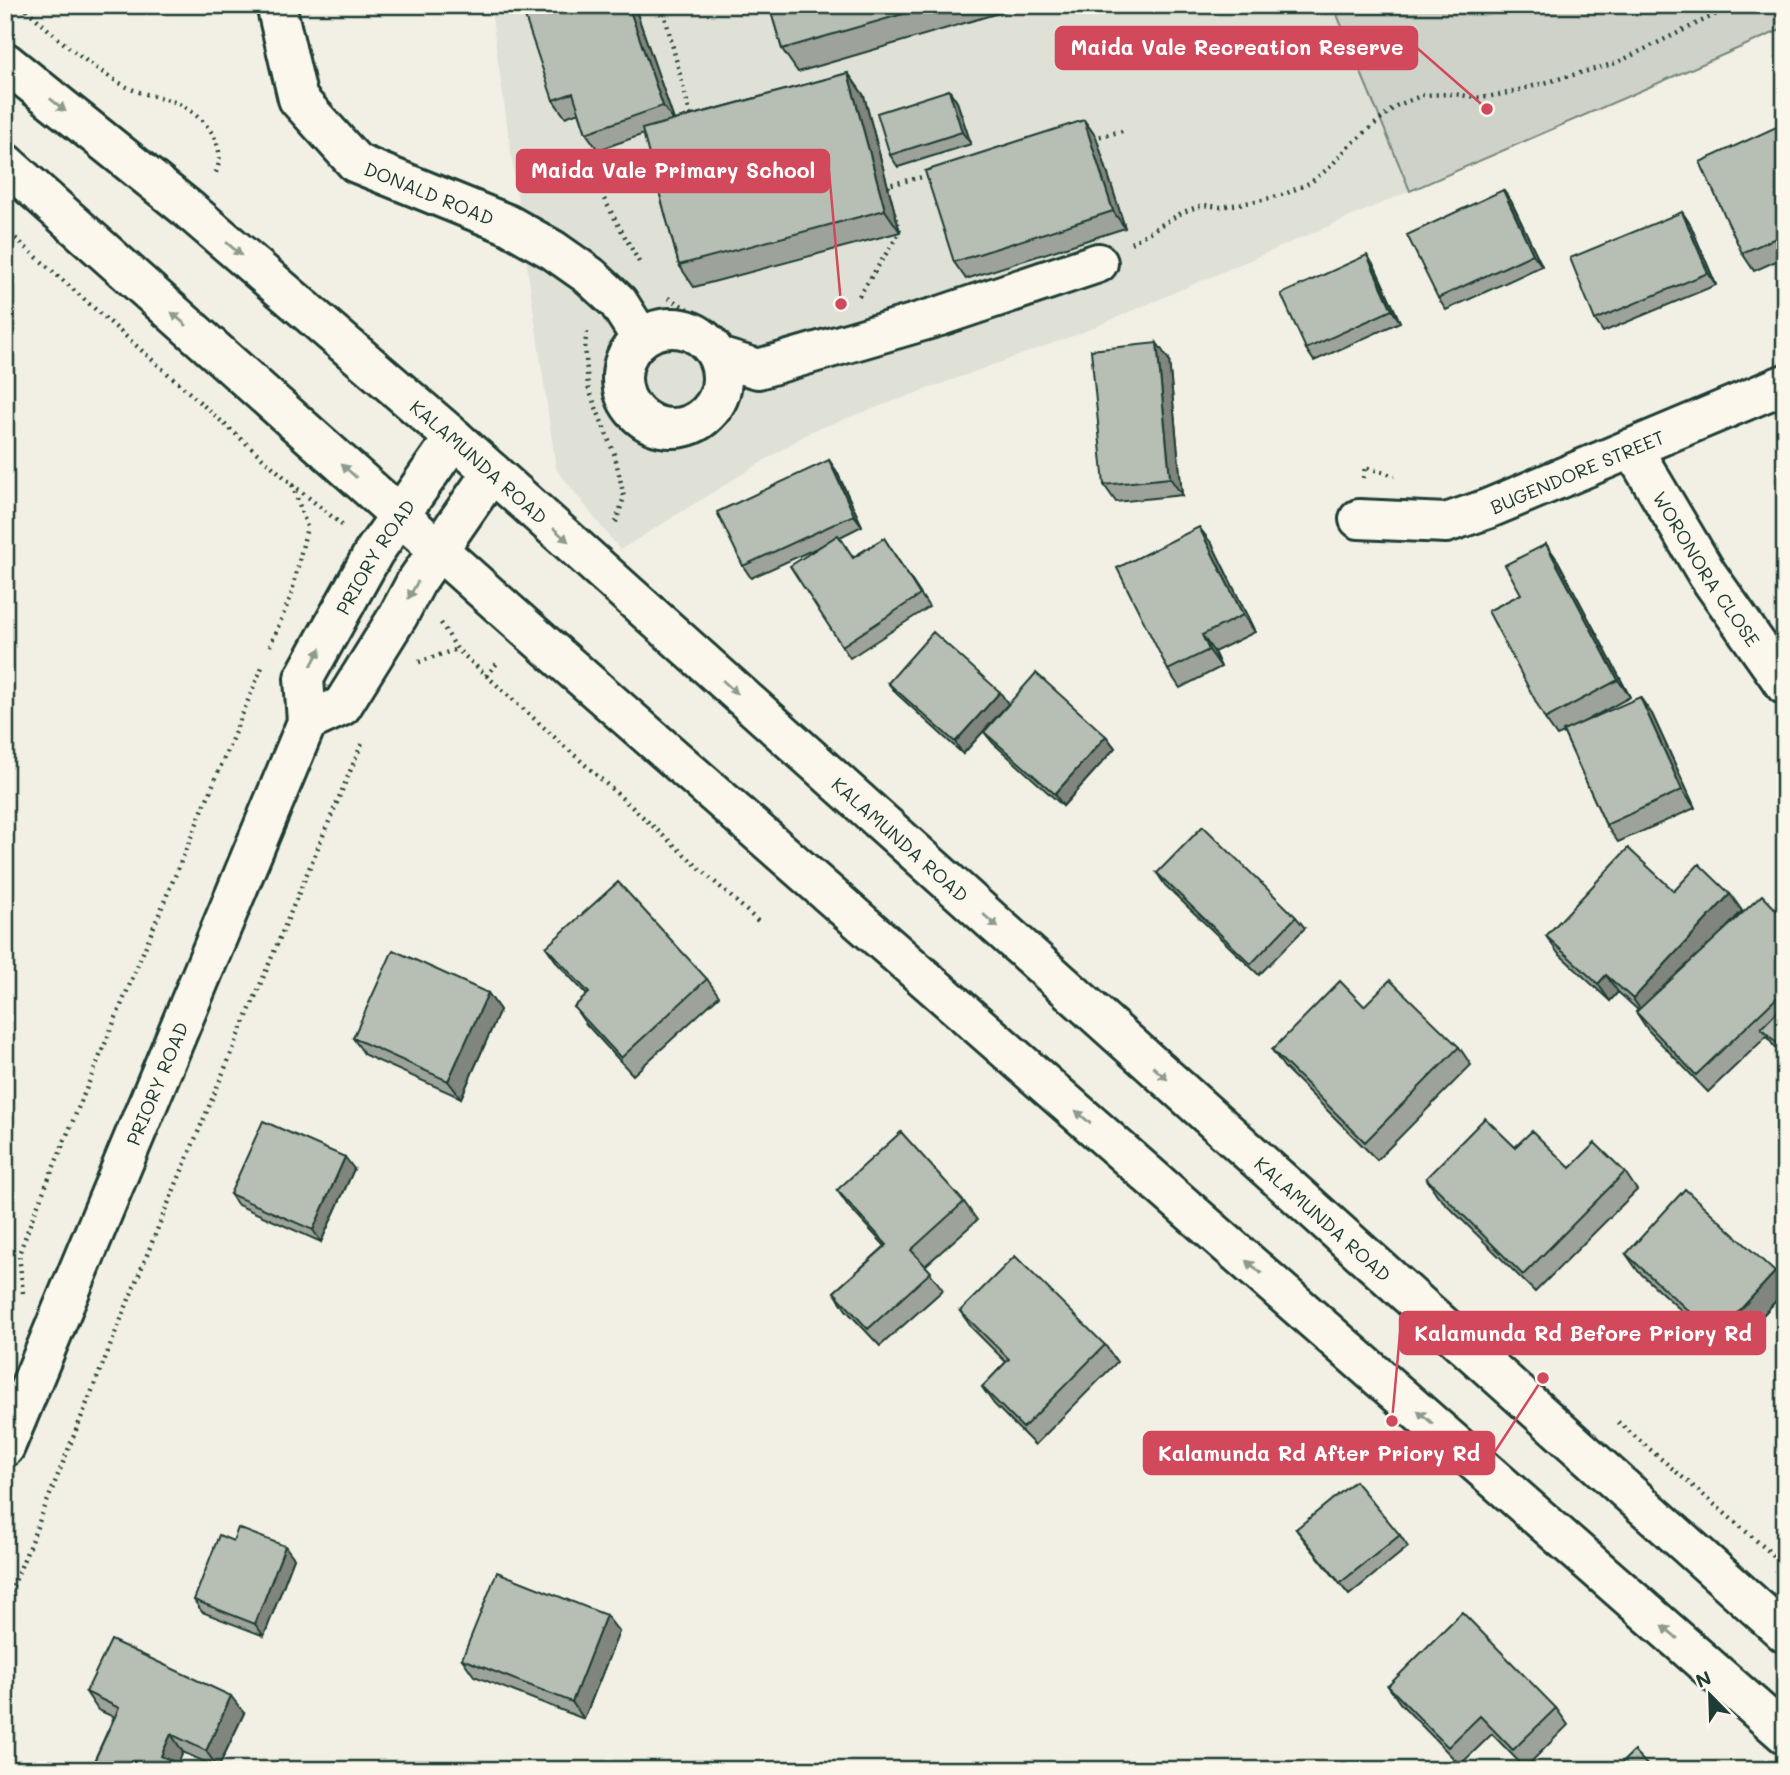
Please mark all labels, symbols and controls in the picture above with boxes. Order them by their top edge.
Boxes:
callout: Maida Vale Recreation Reserve [1056,27,1417,69]
text: Maida Vale Recreation Reserve [1071,33,1404,60]
one-way arrow [50,97,67,112]
callout: Maida Vale Primary School [517,150,829,192]
street label: DONALD ROAD [361,155,498,230]
text: Maida Vale Primary School [531,156,815,184]
one-way arrow [225,241,243,257]
one-way arrow [171,312,188,327]
street label: KALAMUNDA ROAD [405,394,553,529]
street label: BUGENDORE STREET [1486,424,1668,519]
one-way arrow [341,463,358,479]
street label: WORONORA CLOSE [1648,486,1766,651]
street label: PRIORY ROAD [329,494,420,619]
one-way arrow [552,527,570,543]
one-way arrow [407,580,419,600]
one-way arrow [310,647,322,666]
one-way arrow [721,679,739,695]
street label: KALAMUNDA ROAD [827,771,974,907]
one-way arrow [982,912,999,928]
street label: PRIORY ROAD [120,1018,193,1149]
one-way arrow [1151,1064,1168,1080]
one-way arrow [1075,1110,1092,1125]
street label: KALAMUNDA ROAD [1250,1151,1397,1286]
one-way arrow [1246,1260,1263,1275]
callout: Kalamunda Rd Before Priory Rd [1400,1312,1765,1354]
text: Kalamunda Rd Before Priory Rd [1414,1319,1752,1347]
one-way arrow [1417,1410,1434,1425]
callout: Kalamunda Rd After Priory Rd [1144,1432,1494,1474]
text: Kalamunda Rd After Priory Rd [1158,1439,1480,1467]
one-way arrow [1661,1624,1679,1640]
north arrow [1674,1660,1744,1730]
text: N [1692,1665,1715,1693]

